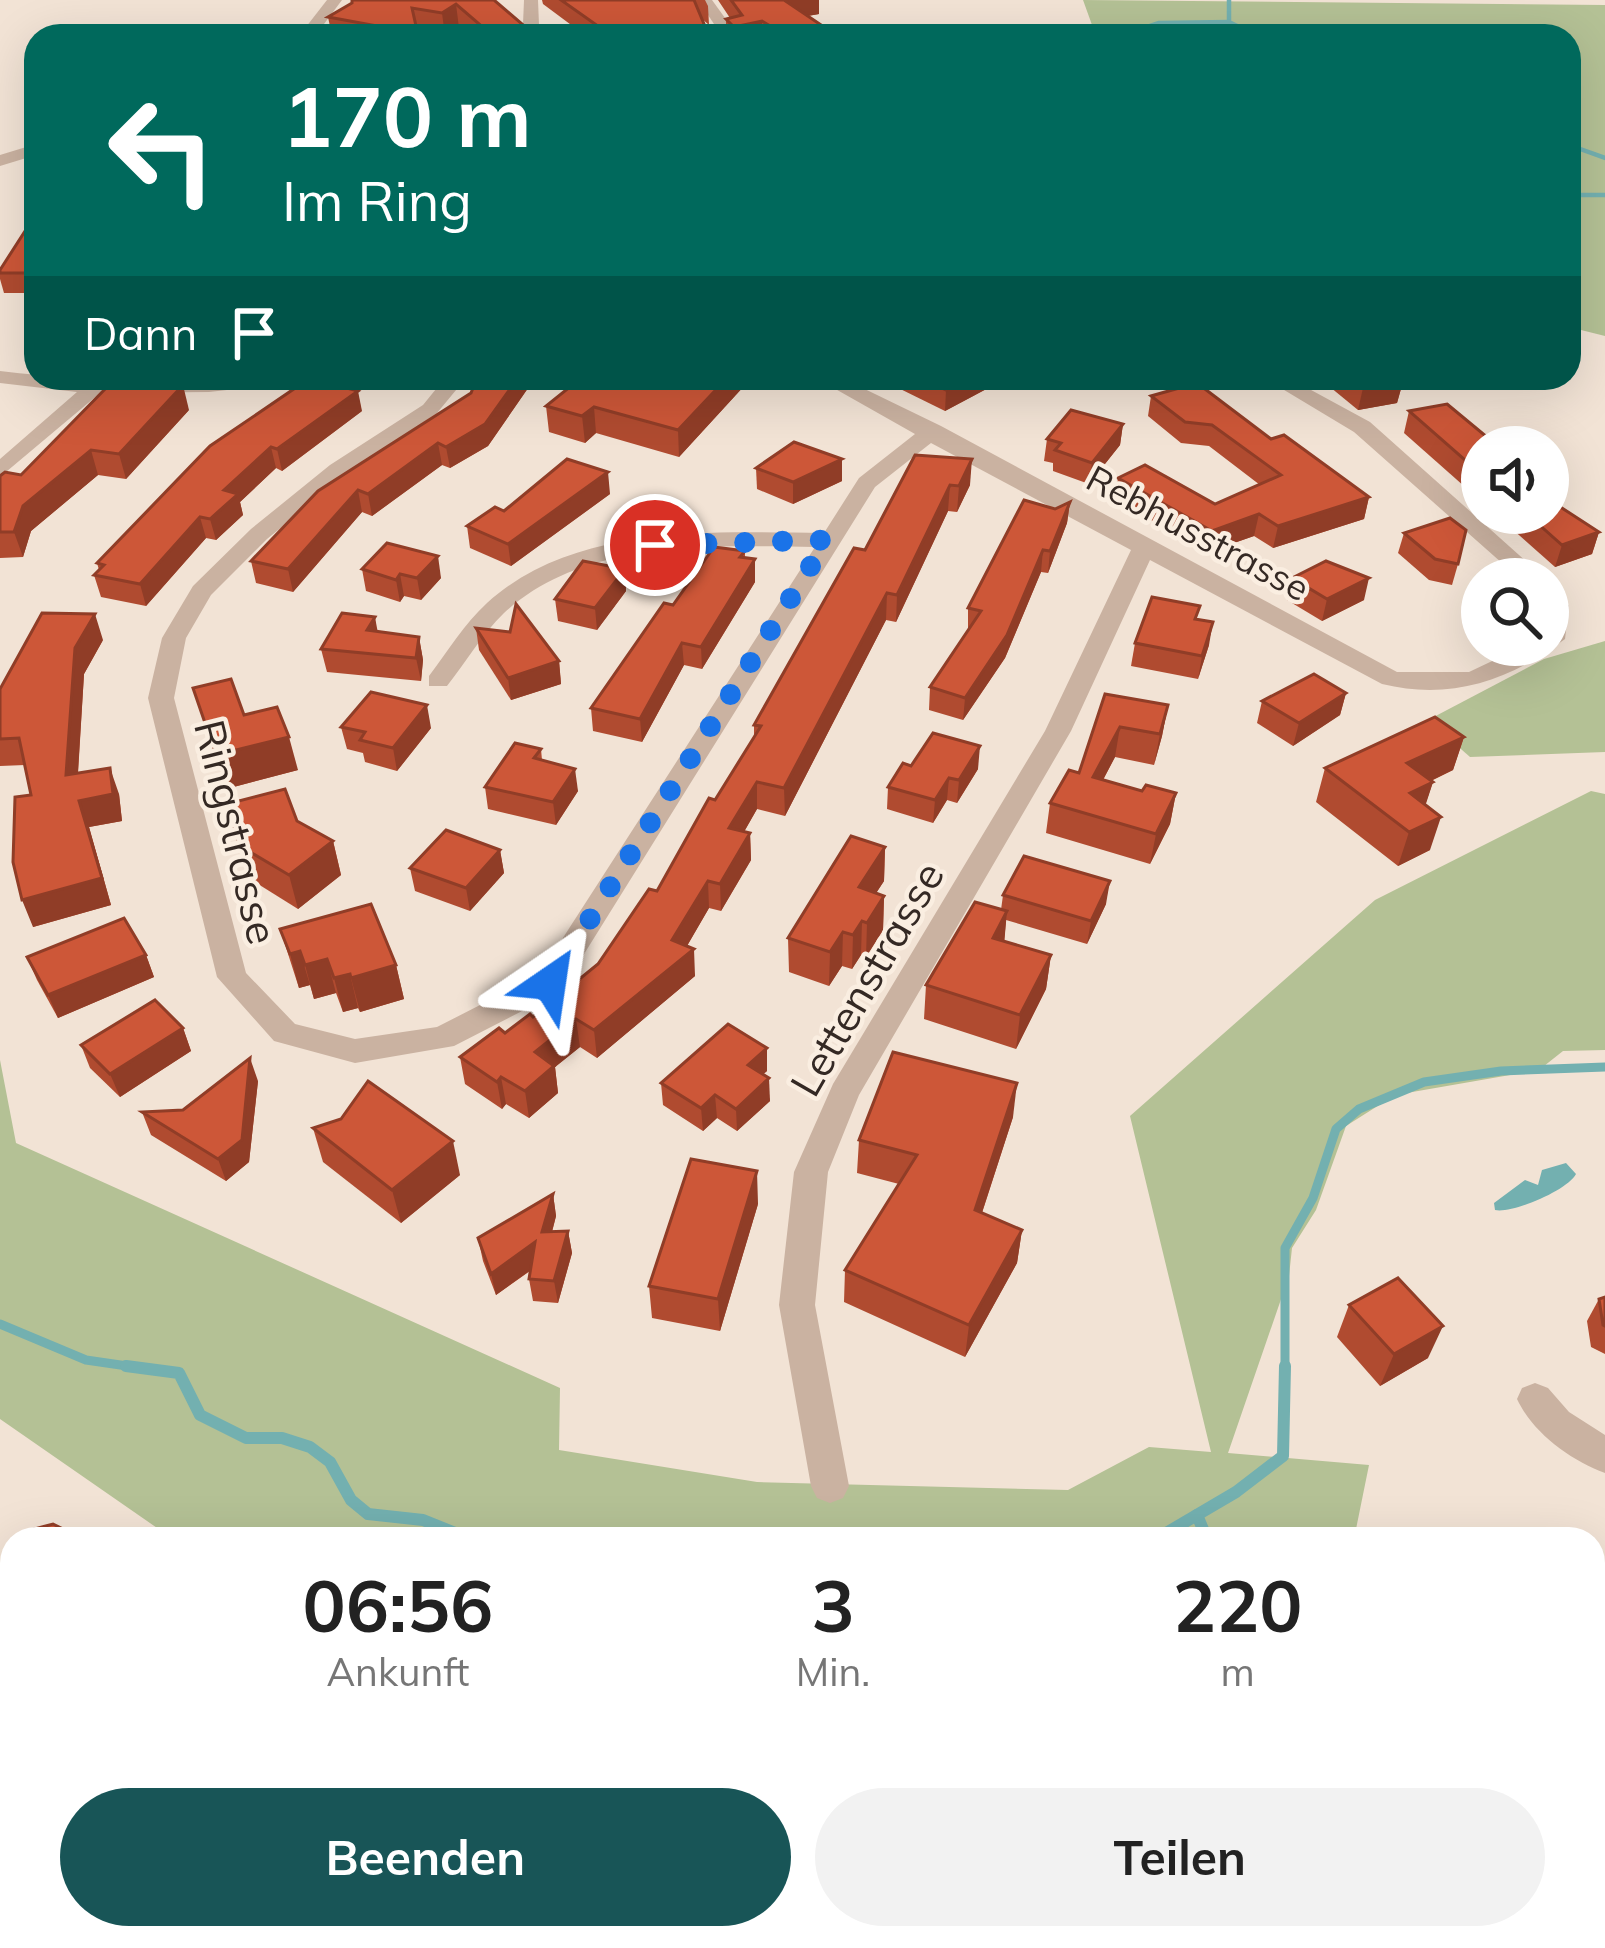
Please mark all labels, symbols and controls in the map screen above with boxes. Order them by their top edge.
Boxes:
text: 170 m [282,63,532,168]
icon: left [84,72,240,228]
text: Im Ring [282,167,472,235]
icon: arrive [221,300,287,366]
text: Dann [84,305,197,361]
map controls [1461,426,1569,666]
button: sound [1461,426,1569,534]
street label: Rebhusstrasse [1079,455,1317,610]
pin [604,494,706,596]
icon: arrive [622,512,688,578]
button: search [1461,558,1569,666]
street label: Ringstrasse [183,714,290,949]
street label: Lettenstrasse [778,852,955,1105]
position arrow [487,920,613,1046]
text: 06:56 [303,1560,493,1650]
text: 3 [811,1560,855,1650]
text: 220 [1173,1560,1302,1650]
text: Ankunft [326,1647,469,1696]
text: Min. [796,1647,870,1696]
text: m [1220,1647,1255,1696]
button: Beenden [60,1788,791,1926]
button: Teilen [815,1788,1545,1926]

